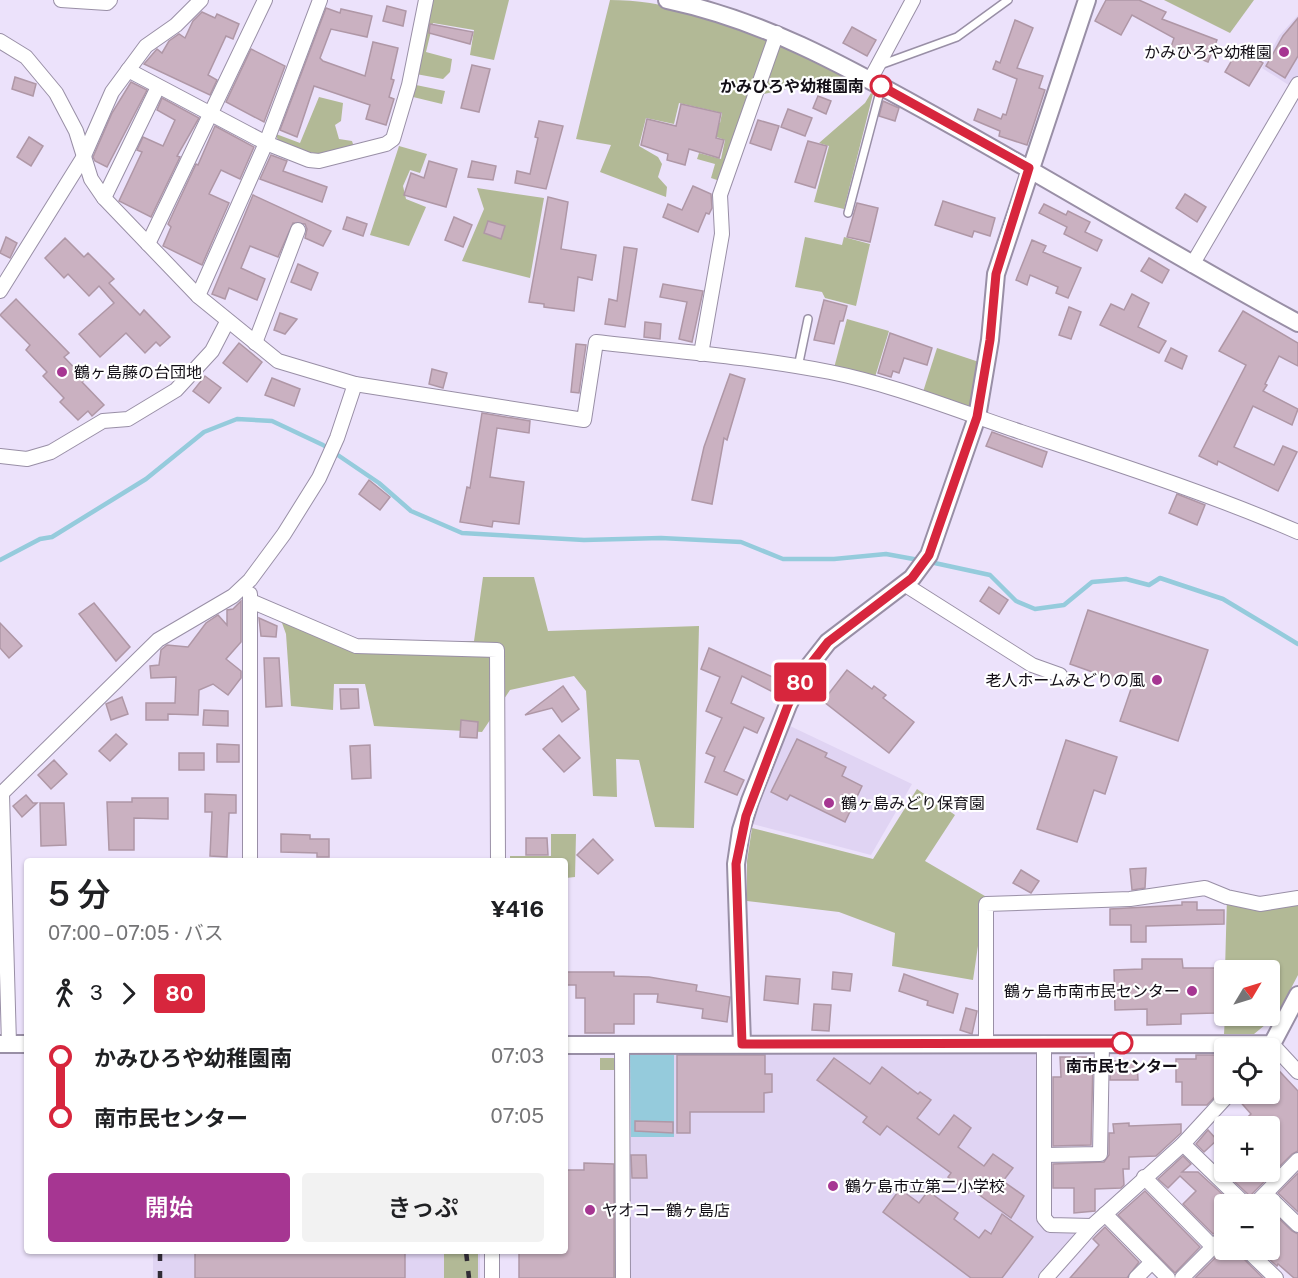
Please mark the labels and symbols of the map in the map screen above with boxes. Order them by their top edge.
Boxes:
place label: かみひろや幼稚園 [1144,43,1272,62]
marker: かみひろや幼稚園 [1277,45,1291,59]
marker: かみひろや幼稚園南 [870,75,892,97]
place label: かみひろや幼稚園南 [720,77,864,96]
place label: 鶴ヶ島藤の台団地 [74,363,202,382]
marker: 鶴ヶ島藤の台団地 [55,365,69,379]
line badge: 80 [773,662,827,702]
place label: 老人ホームみどりの風 [985,671,1145,690]
marker: 老人ホームみどりの風 [1150,673,1164,687]
place label: 鶴ヶ島みどり保育園 [841,794,985,813]
marker: 鶴ヶ島みどり保育園 [822,796,836,810]
north arrow [1214,960,1280,1026]
place label: 鶴ヶ島市南市民センター [1004,982,1180,1001]
marker: 鶴ヶ島市南市民センター [1185,984,1199,998]
marker: 南市民センター [1111,1032,1133,1054]
place label: 南市民センター [1066,1057,1178,1076]
place label: 鶴ケ島市立第二小学校 [845,1177,1005,1196]
marker: 鶴ケ島市立第二小学校 [826,1179,840,1193]
place label: ヤオコー鶴ヶ島店 [602,1201,730,1220]
marker: ヤオコー鶴ヶ島店 [583,1203,597,1217]

